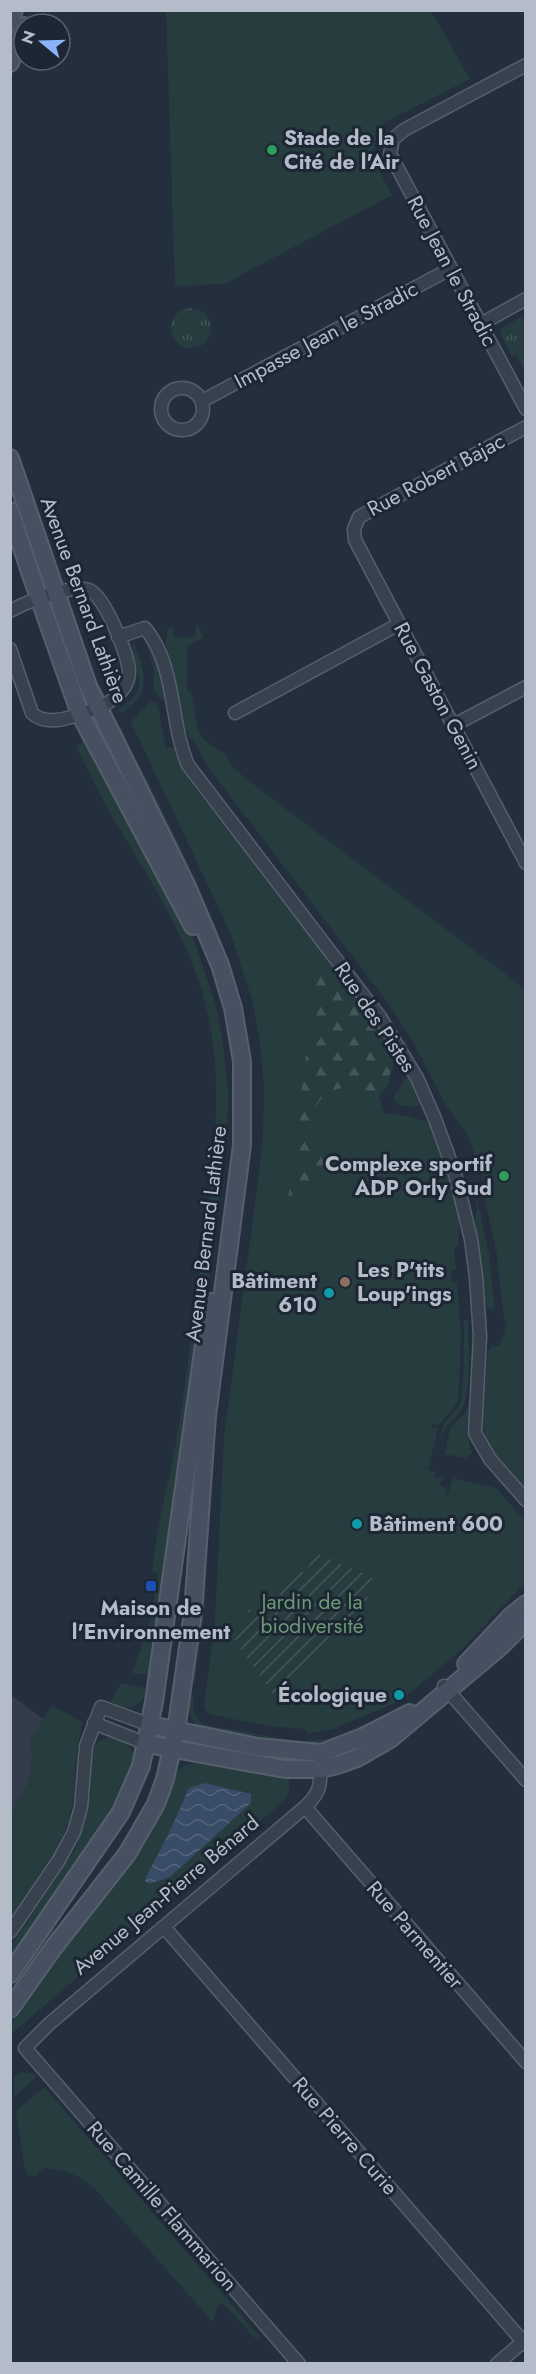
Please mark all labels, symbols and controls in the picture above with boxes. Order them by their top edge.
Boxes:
north arrow [12,12,72,72]
text: N [15,28,41,47]
place label: Stade de la Cité de l'Air [284,123,400,177]
marker: Stade de la Cité de l'Air [265,143,279,157]
street label: Rue Jean le Stradic [400,190,504,352]
street label: Impasse Jean le Stradic [229,274,423,396]
street label: Rue Robert Bajac [362,426,510,524]
street label: Avenue Bernard Lathière [33,493,135,708]
street label: Rue Gaston Genin [386,617,490,775]
street label: Rue des Pistes [327,956,423,1078]
street label: Avenue Bernard Lathière [178,1124,234,1344]
place label: Complexe sportif ADP Orly Sud [325,1149,493,1203]
marker: Complexe sportif ADP Orly Sud [497,1169,511,1183]
place label: Les P'tits Loup'ings [357,1255,452,1309]
place label: Bâtiment 610 [231,1266,317,1320]
marker: Les P'tits Loup'ings [338,1275,352,1289]
marker: Bâtiment 610 [322,1286,336,1300]
place label: Bâtiment 600 [369,1509,503,1539]
marker: Bâtiment 600 [350,1517,364,1531]
marker: Maison de l'Environnement [144,1579,158,1593]
park label: Jardin de la biodiversité [258,1587,364,1641]
place label: Maison de l'Environnement [72,1593,231,1647]
place label: Écologique [278,1680,387,1710]
marker: Écologique [392,1688,406,1702]
street label: Avenue Jean-Pierre Bénard [66,1808,266,1982]
street label: Rue Parmentier [359,1874,471,1996]
street label: Rue Pierre Curie [285,2070,405,2202]
street label: Rue Camille Flammarion [80,2114,244,2298]

